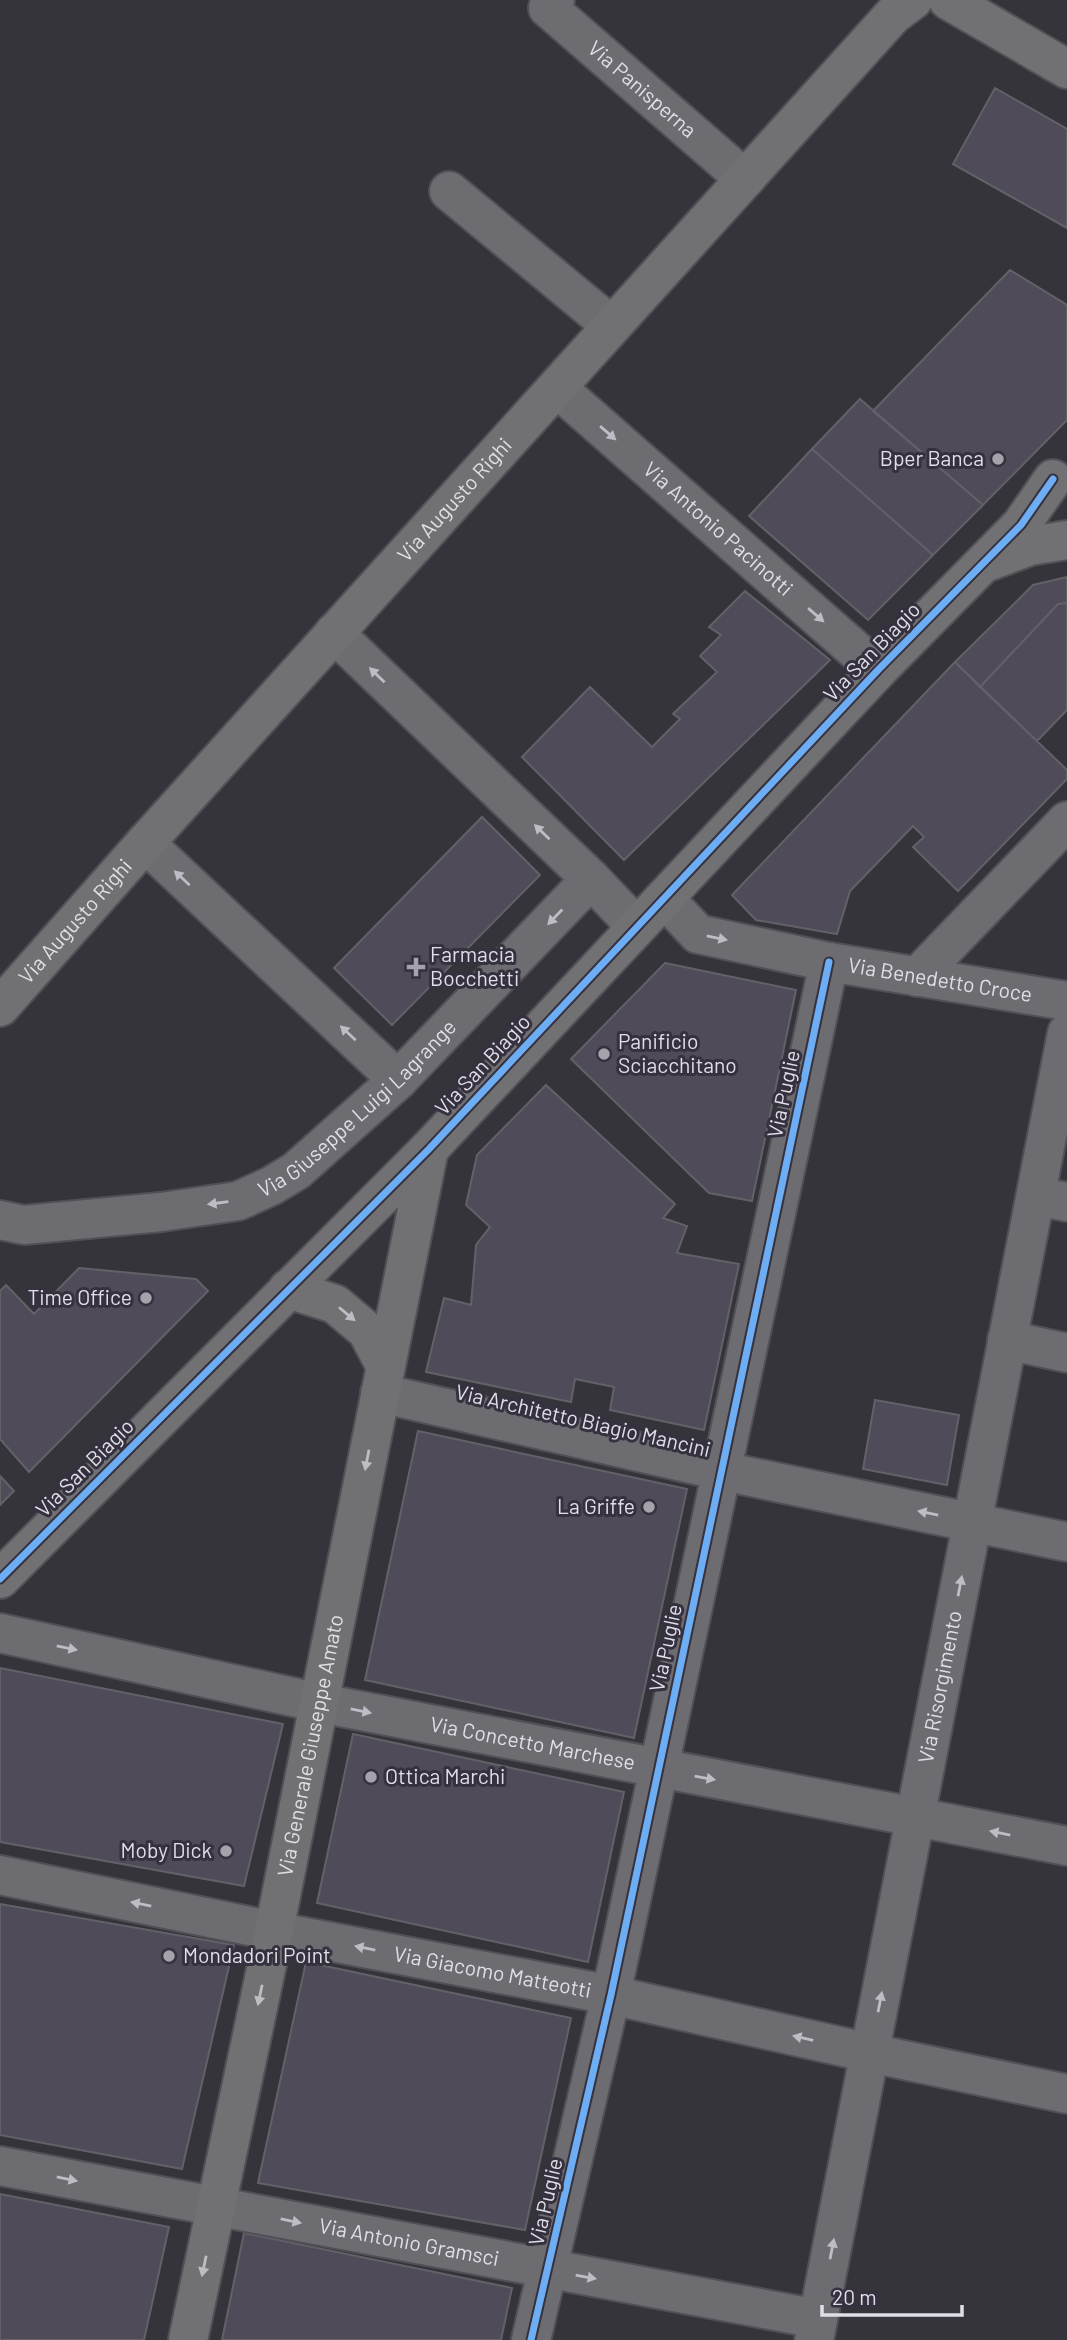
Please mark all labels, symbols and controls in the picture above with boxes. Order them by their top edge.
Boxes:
street label: Via Panisperna [584,35,702,142]
one-way arrow [600,425,617,440]
street label: Via Augusto Righi [391,432,516,566]
place label: Bper Banca [880,445,984,470]
marker: Bper Banca [990,451,1006,467]
street label: Via Antonio Pacinotti [639,456,799,600]
street label: Via San Biagio [817,596,925,706]
one-way arrow [808,607,825,623]
one-way arrow [369,667,386,684]
one-way arrow [534,825,551,841]
street label: Via Augusto Righi [13,853,136,988]
one-way arrow [174,870,191,886]
one-way arrow [547,908,563,925]
one-way arrow [706,933,728,944]
place label: Farmacia Bocchetti [430,941,519,990]
street label: Via Benedetto Croce [846,951,1034,1006]
marker: Farmacia Bocchetti [408,959,424,975]
street label: Via San Biagio [429,1008,535,1119]
street label: Via Giuseppe Luigi Lagrange [254,1014,460,1201]
one-way arrow [340,1026,357,1042]
place label: Panificio Sciacchitano [618,1028,737,1077]
marker: Panificio Sciacchitano [596,1046,612,1062]
street label: Via Puglie [761,1048,804,1140]
one-way arrow [207,1198,229,1209]
place label: Time Office [28,1284,132,1309]
marker: Time Office [138,1290,154,1306]
one-way arrow [338,1306,355,1321]
street label: Via Architetto Biagio Mancini [453,1378,713,1461]
street label: Via San Biagio [30,1413,138,1521]
one-way arrow [361,1449,372,1471]
place label: La Griffe [557,1493,635,1518]
marker: La Griffe [641,1499,657,1515]
one-way arrow [917,1507,939,1518]
one-way arrow [955,1575,966,1597]
street label: Via Puglie [643,1602,686,1694]
street label: Via Risorgimento [912,1608,966,1765]
street label: Via Generale Giuseppe Amato [271,1612,347,1878]
one-way arrow [56,1642,78,1653]
one-way arrow [350,1706,372,1717]
street label: Via Concetto Marchese [428,1710,638,1774]
place label: Ottica Marchi [385,1763,505,1788]
marker: Ottica Marchi [363,1769,379,1785]
one-way arrow [694,1773,716,1784]
one-way arrow [989,1827,1011,1838]
place label: Moby Dick [121,1837,212,1862]
marker: Moby Dick [218,1843,234,1859]
one-way arrow [130,1899,152,1910]
street label: Via Giacomo Matteotti [392,1940,594,2002]
place label: Mondadori Point [183,1942,331,1967]
one-way arrow [353,1942,375,1953]
marker: Mondadori Point [161,1948,177,1964]
one-way arrow [255,1984,266,2006]
one-way arrow [875,1991,886,2013]
one-way arrow [792,2032,814,2043]
street label: Via Puglie [522,2156,567,2248]
one-way arrow [56,2174,78,2185]
street label: Via Antonio Gramsci [317,2212,501,2270]
one-way arrow [280,2216,302,2227]
one-way arrow [826,2238,837,2260]
one-way arrow [198,2255,209,2277]
one-way arrow [575,2272,597,2283]
scale bar [822,2274,962,2318]
text: 20 m [832,2284,877,2309]

